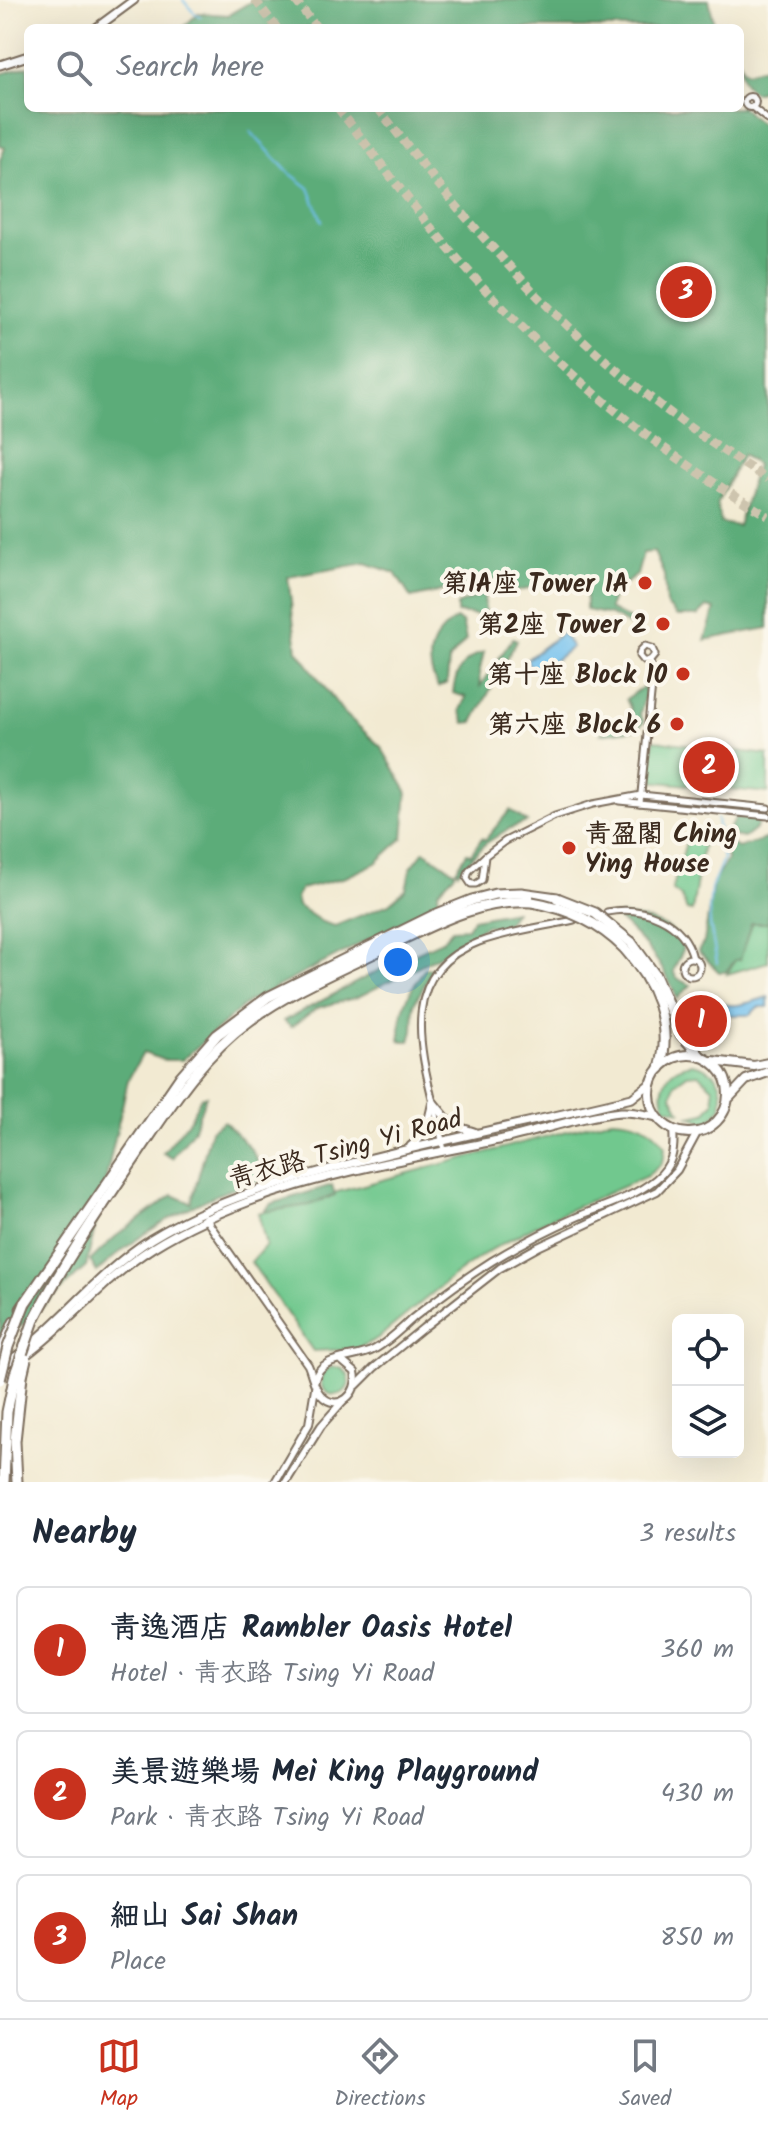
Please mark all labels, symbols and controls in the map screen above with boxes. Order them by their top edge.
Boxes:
search box [24,24,744,112]
text: Search here [116,44,264,92]
icon: search [52,46,96,90]
pin: 3 [660,262,712,322]
place label: 第1A座 Tower 1A [442,564,629,606]
marker: 第1A座 Tower 1A [636,574,654,592]
place label: 第2座 Tower 2 [478,605,647,647]
marker: 第2座 Tower 2 [654,615,672,633]
place label: 第十座 Block 10 [487,655,668,697]
marker: 第十座 Block 10 [674,665,692,683]
place label: 第六座 Block 6 [488,705,661,747]
marker: 第六座 Block 6 [668,715,686,733]
pin: 2 [683,737,735,797]
place label: 青盈閣 Ching Ying House [585,814,737,886]
marker: 青盈閣 Ching Ying House [560,839,578,857]
your location [378,942,418,982]
pin: 1 [675,991,727,1051]
street label: 青衣路 Tsing Yi Road [224,1098,468,1201]
map controls [672,1314,744,1458]
button: locate [672,1314,744,1386]
button: layers [672,1386,744,1458]
text: Nearby [32,1507,137,1561]
text: 3 results [639,1513,736,1555]
text: 青逸酒店 Rambler Oasis Hotel [110,1605,512,1653]
text: 1 [56,1629,64,1671]
text: 360 m [661,1629,734,1671]
text: Hotel · 青衣路 Tsing Yi Road [110,1653,434,1695]
text: 美景遊樂場 Mei King Playground [110,1749,538,1797]
text: 2 [52,1773,68,1815]
text: 430 m [661,1773,734,1815]
text: Park · 青衣路 Tsing Yi Road [110,1797,424,1839]
text: 細山 Sai Shan [110,1893,298,1941]
text: 3 [53,1917,67,1959]
text: 850 m [660,1917,734,1959]
text: Place [110,1941,166,1983]
tab: Map [97,2034,141,2117]
tab: Directions [334,2034,426,2117]
tab: Saved [619,2034,671,2117]

